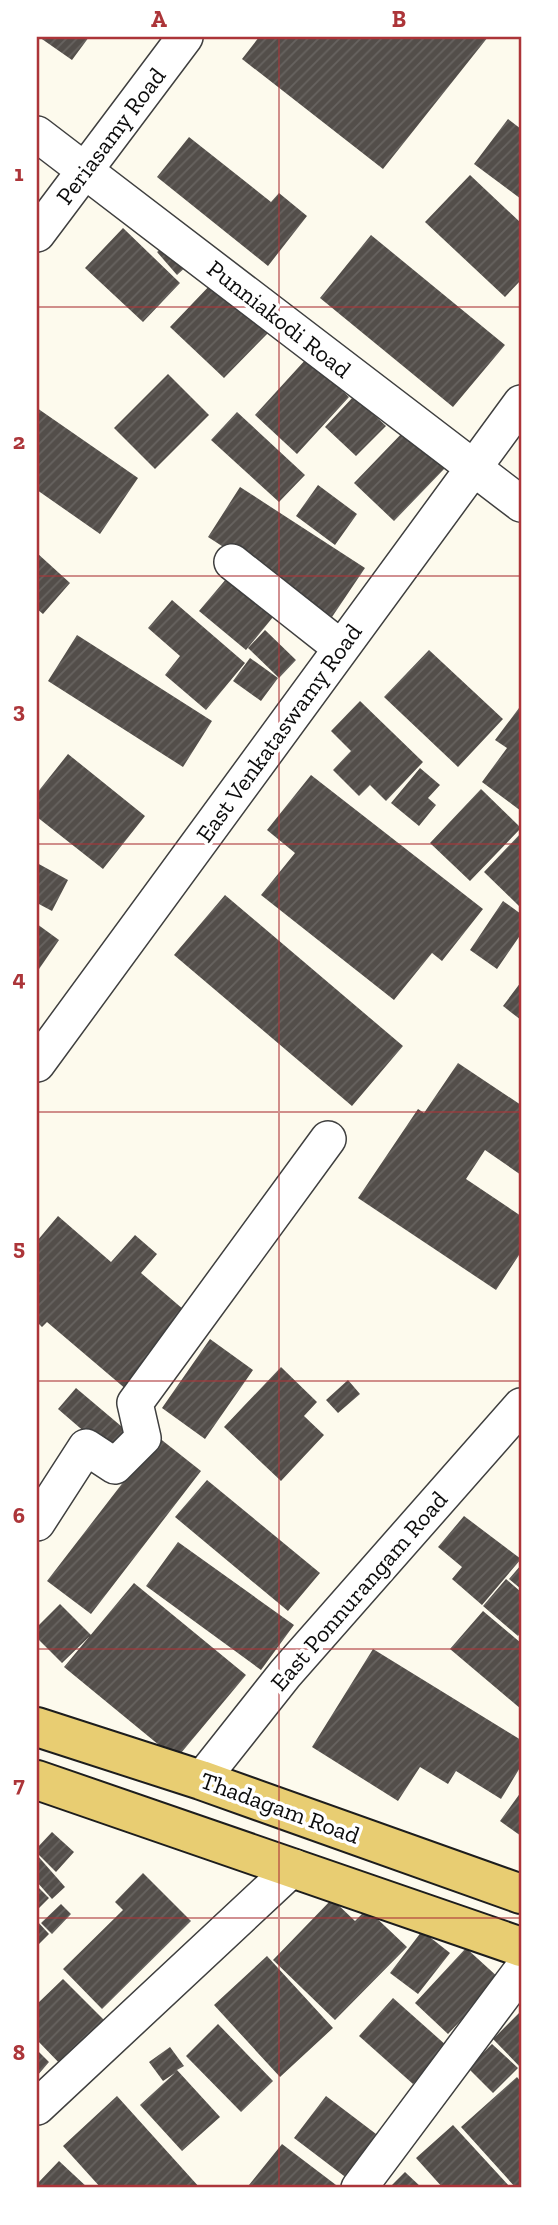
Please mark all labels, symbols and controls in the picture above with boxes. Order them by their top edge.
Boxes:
text: A [151,5,167,33]
text: B [392,5,406,33]
street label: Periasamy Road [50,62,172,210]
text: 1 [14,159,24,187]
street label: Punniakodi Road [202,253,357,384]
text: 2 [13,427,25,455]
street label: East Venkataswamy Road [190,618,368,848]
text: 3 [13,696,25,724]
text: 4 [12,964,26,992]
text: 5 [13,1233,25,1261]
street label: East Ponnurangam Road [264,1485,453,1696]
text: 6 [13,1501,25,1529]
street label: Thadagam Road [197,1765,364,1850]
text: 7 [13,1770,25,1798]
text: 8 [13,2038,25,2066]

